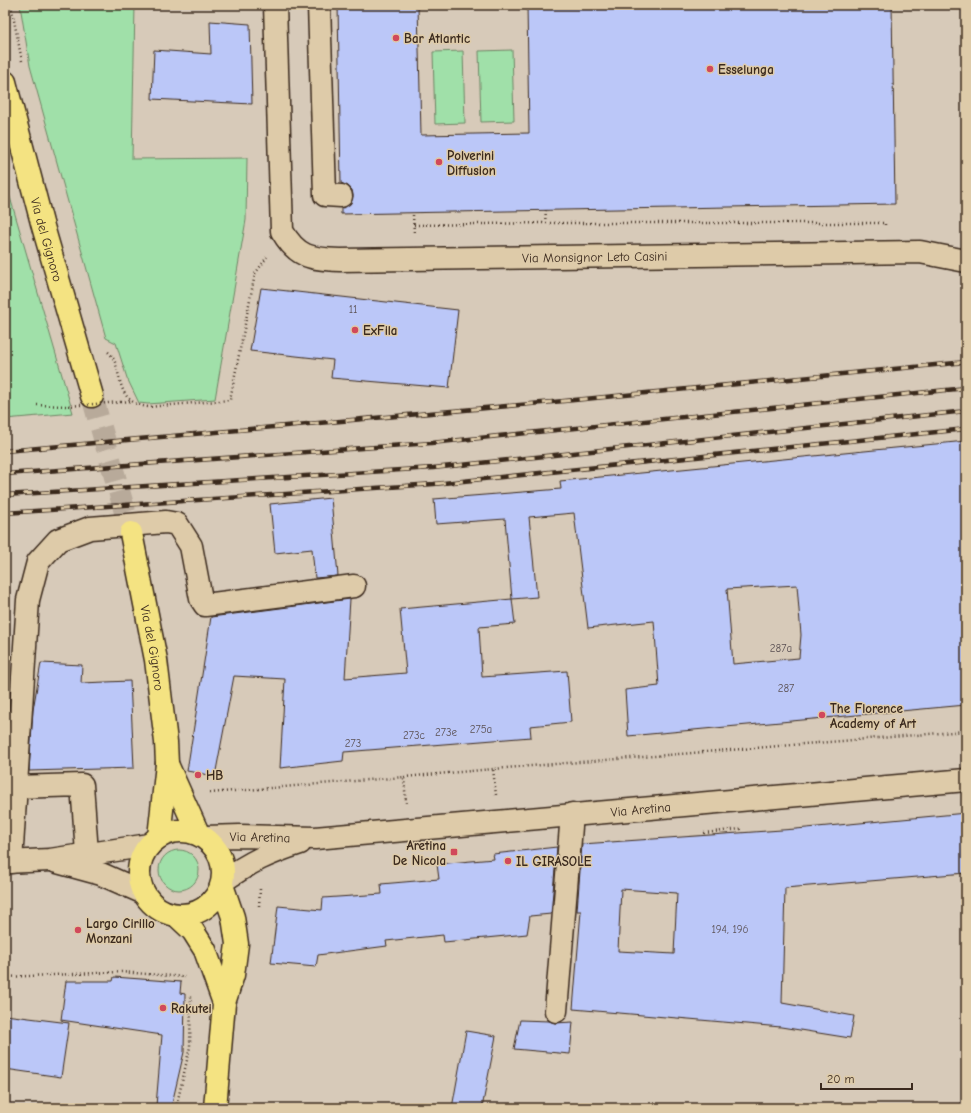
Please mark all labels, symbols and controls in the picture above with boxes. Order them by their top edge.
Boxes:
place label: Bar Atlantic [404,31,470,46]
marker: Bar Atlantic [391,33,401,43]
place label: Esselunga [718,62,774,77]
marker: Esselunga [705,64,715,74]
place label: Polverini Diffusion [447,148,496,178]
marker: Polverini Diffusion [434,157,444,167]
street label: Via del Gignoro [28,196,66,283]
street label: Via Monsignor Leto Casini [522,248,668,265]
house number: 11 [349,303,357,316]
place label: ExFila [363,323,397,338]
marker: ExFila [350,325,360,335]
street label: Via del Gignoro [138,604,167,692]
house number: 287a [770,642,792,655]
house number: 287 [778,682,794,695]
place label: The Florence Academy of Art [830,701,917,731]
marker: The Florence Academy of Art [817,710,827,720]
house number: 275a [470,723,492,736]
house number: 273e [435,726,457,739]
house number: 273c [403,729,426,742]
house number: 273 [345,737,361,750]
place label: HB [206,768,223,783]
marker: HB [193,770,203,780]
street label: Via Aretina [610,799,672,819]
street label: Via Aretina [229,828,290,845]
place label: Aretina De Nicola [393,838,446,868]
marker: Aretina De Nicola [449,847,459,857]
place label: IL GIRASOLE [516,854,592,869]
marker: IL GIRASOLE [503,856,513,866]
place label: Largo Cirillo Monzani [86,916,155,946]
house number: 194, 196 [711,923,749,936]
marker: Largo Cirillo Monzani [73,925,83,935]
place label: Rakutei [171,1001,212,1016]
marker: Rakutei [158,1003,168,1013]
scale bar [821,1065,912,1091]
text: 20 m [827,1072,855,1086]

